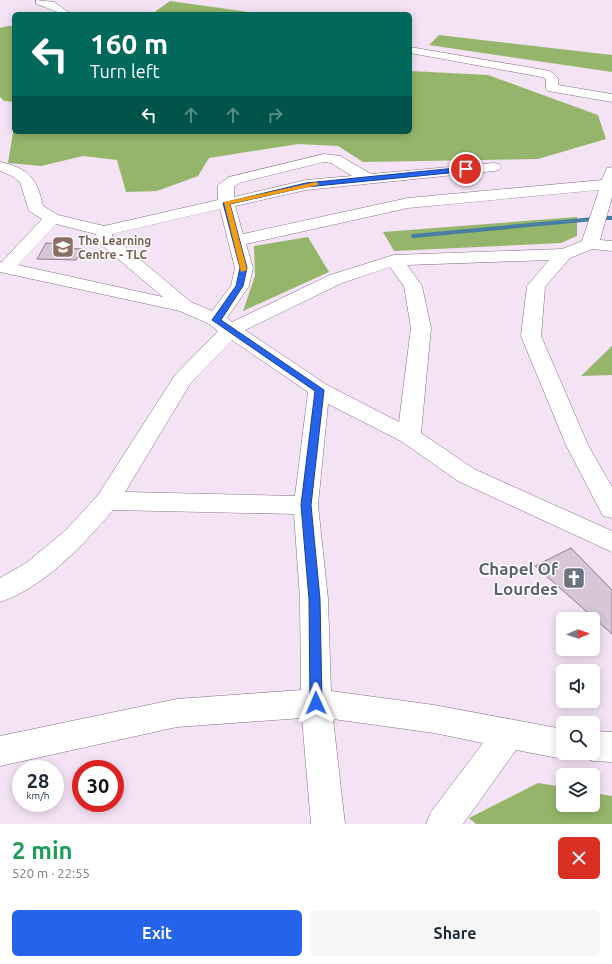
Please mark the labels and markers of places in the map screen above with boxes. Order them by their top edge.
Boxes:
pin [449,152,483,186]
school or university icon: The Learning Centre - TLC [50,234,76,260]
place label: The Learning Centre - TLC [78,234,151,261]
place label: Chapel Of Lourdes [478,559,559,598]
church icon: Chapel Of Lourdes [561,565,587,591]

